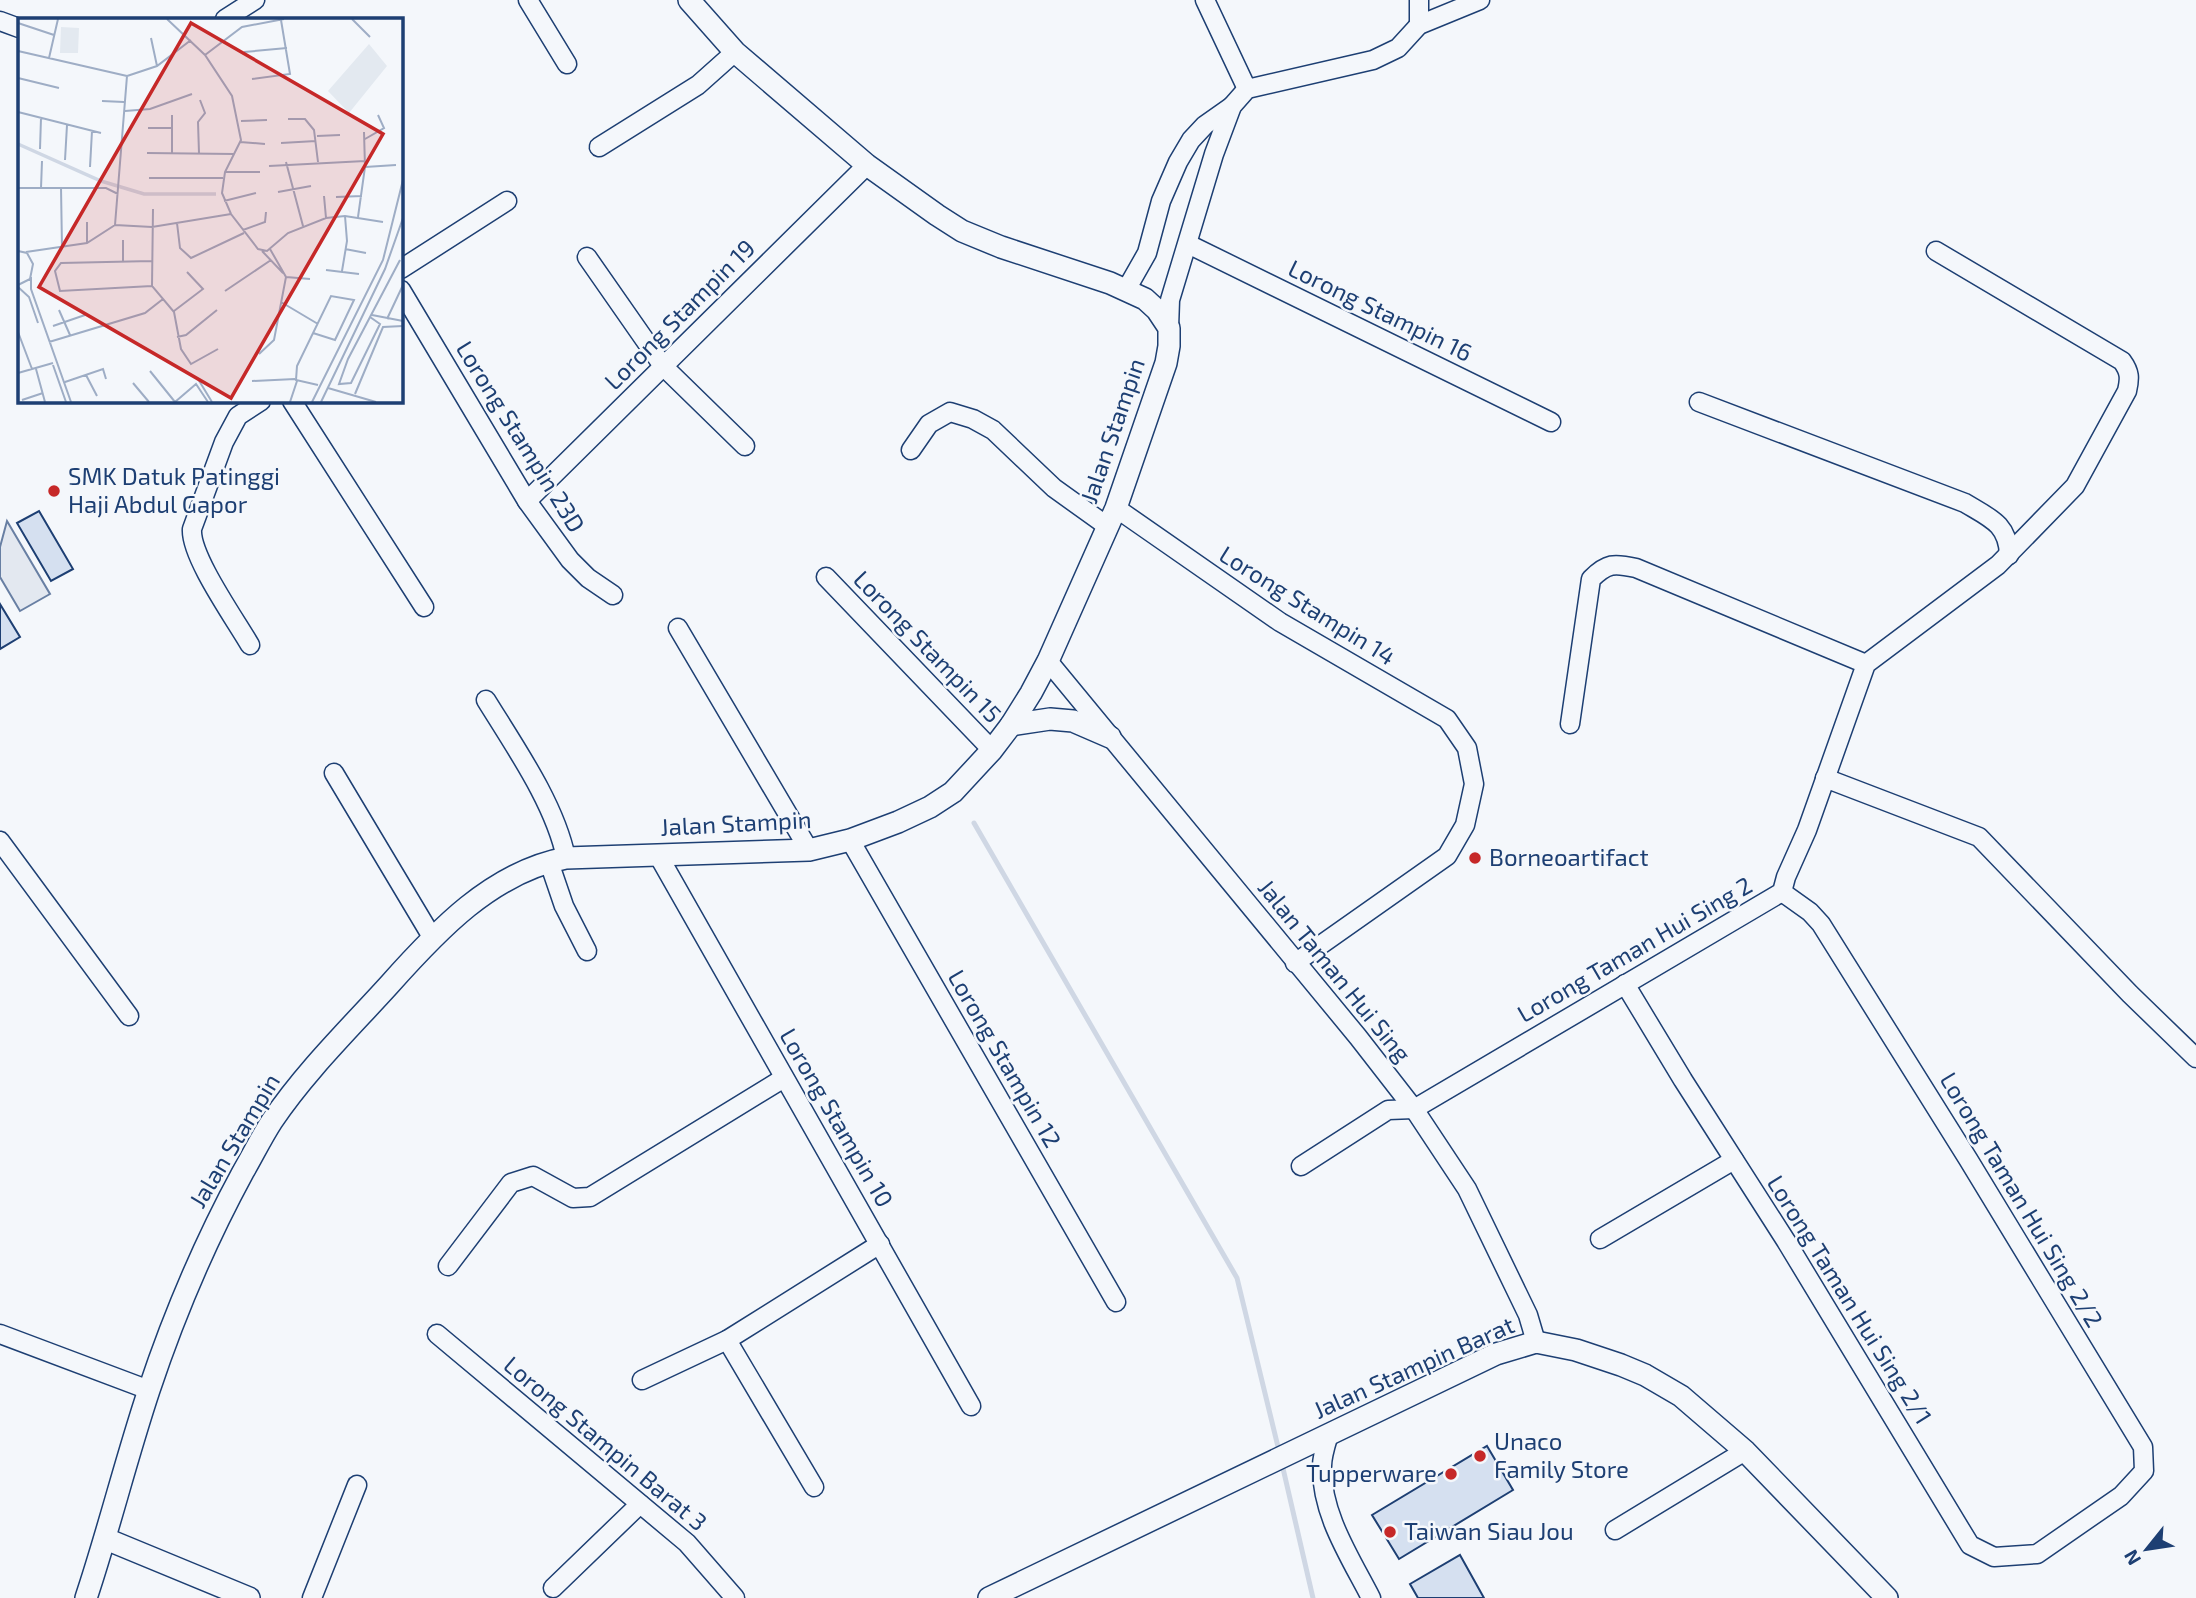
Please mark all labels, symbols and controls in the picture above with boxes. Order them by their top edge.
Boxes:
inset map [18,18,402,402]
street label: Lorong Stampin 19 [598,233,760,395]
street label: Lorong Stampin 16 [1284,253,1477,367]
street label: Lorong Stampin 23D [451,335,592,537]
street label: Jalan Stampin [1073,354,1150,507]
place label: SMK Datuk Patinggi Haji Abdul Gapor [68,461,280,518]
marker: SMK Datuk Patinggi Haji Abdul Gapor [46,483,62,499]
street label: Lorong Stampin 14 [1215,539,1401,670]
street label: Lorong Stampin 15 [848,564,1008,728]
street label: Jalan Stampin [660,804,812,841]
place label: Borneoartifact [1489,842,1649,871]
marker: Borneoartifact [1467,850,1483,866]
street label: Lorong Taman Hui Sing 2 [1512,870,1757,1028]
street label: Jalan Taman Hui Sing [1253,873,1418,1067]
street label: Lorong Stampin 12 [943,964,1068,1152]
street label: Lorong Stampin 10 [774,1023,900,1212]
street label: Lorong Taman Hui Sing 2/2 [1935,1067,2110,1332]
street label: Jalan Stampin [182,1068,285,1213]
street label: Lorong Taman Hui Sing 2/1 [1762,1169,1939,1429]
street label: Jalan Stampin Barat [1308,1309,1518,1424]
street label: Lorong Stampin Barat 3 [499,1349,713,1536]
place label: Unaco Family Store [1494,1426,1629,1483]
marker: Unaco Family Store [1472,1448,1488,1464]
place label: Tupperware [1306,1458,1437,1487]
marker: Tupperware [1443,1466,1459,1482]
north arrow [2112,1514,2182,1584]
place label: Taiwan Siau Jou [1404,1516,1574,1545]
marker: Taiwan Siau Jou [1382,1524,1398,1540]
text: N [2118,1546,2145,1569]

